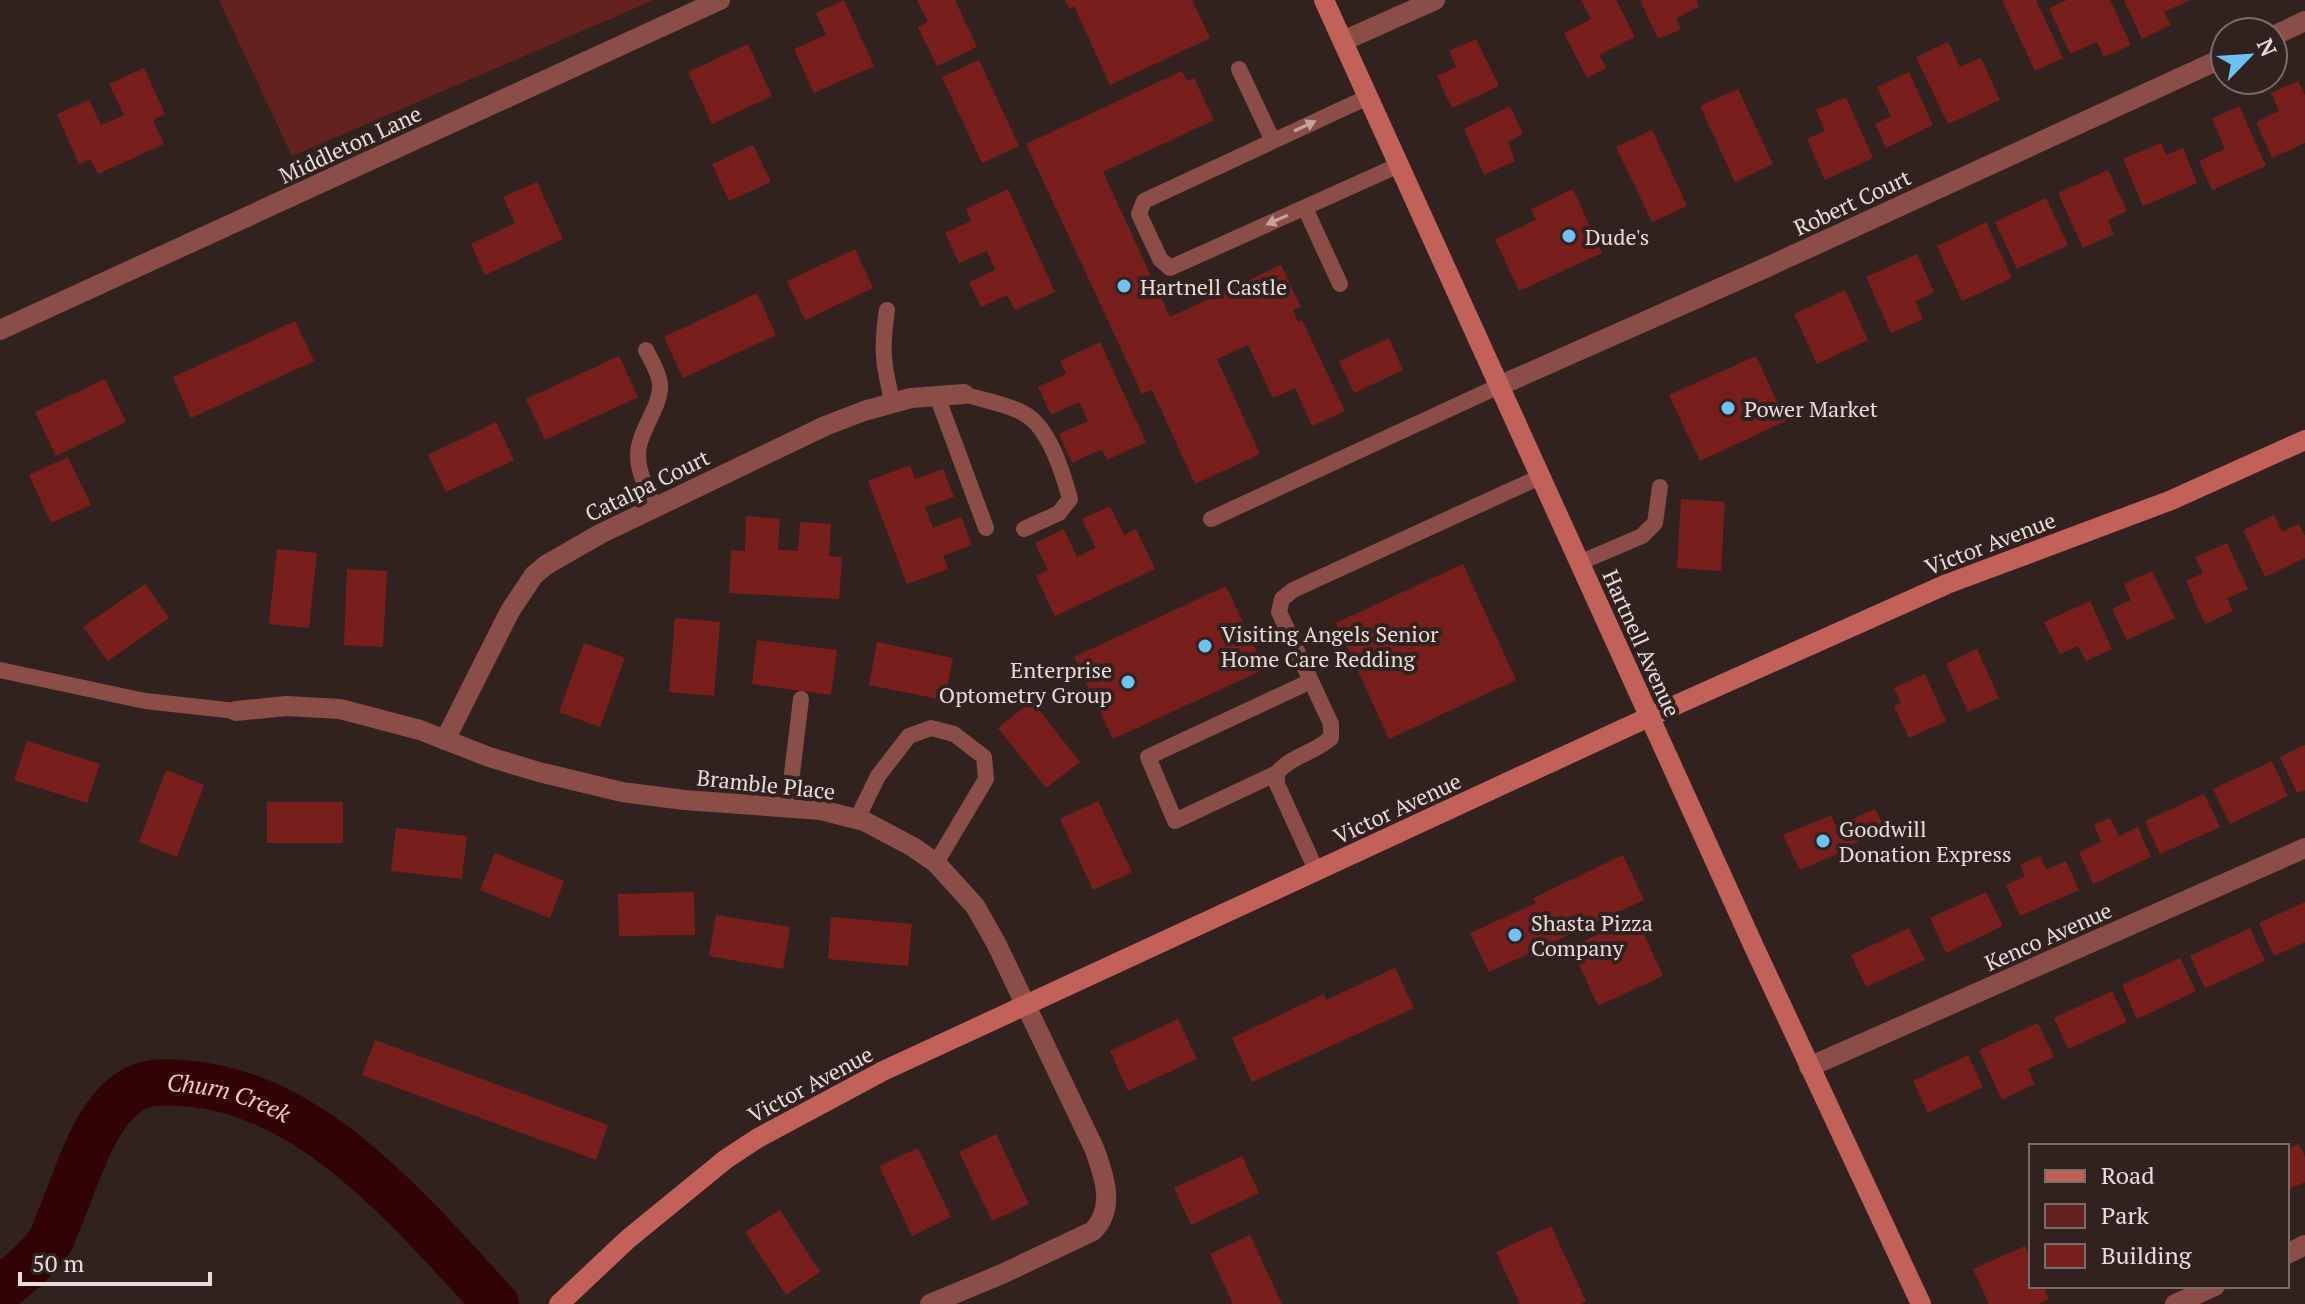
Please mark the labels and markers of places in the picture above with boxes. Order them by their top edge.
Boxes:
place label: Dude's [1585,222,1649,251]
marker: Dude's [1560,227,1578,245]
place label: Hartnell Castle [1140,272,1287,301]
marker: Hartnell Castle [1115,277,1133,295]
place label: Power Market [1744,394,1878,423]
marker: Power Market [1719,399,1737,417]
place label: Visiting Angels Senior Home Care Redding [1221,619,1439,673]
marker: Visiting Angels Senior Home Care Redding [1196,637,1214,655]
place label: Enterprise Optometry Group [939,655,1112,709]
marker: Enterprise Optometry Group [1119,673,1137,691]
place label: Goodwill Donation Express [1839,814,2012,868]
marker: Goodwill Donation Express [1814,832,1832,850]
place label: Shasta Pizza Company [1531,908,1653,962]
marker: Shasta Pizza Company [1506,926,1524,944]

